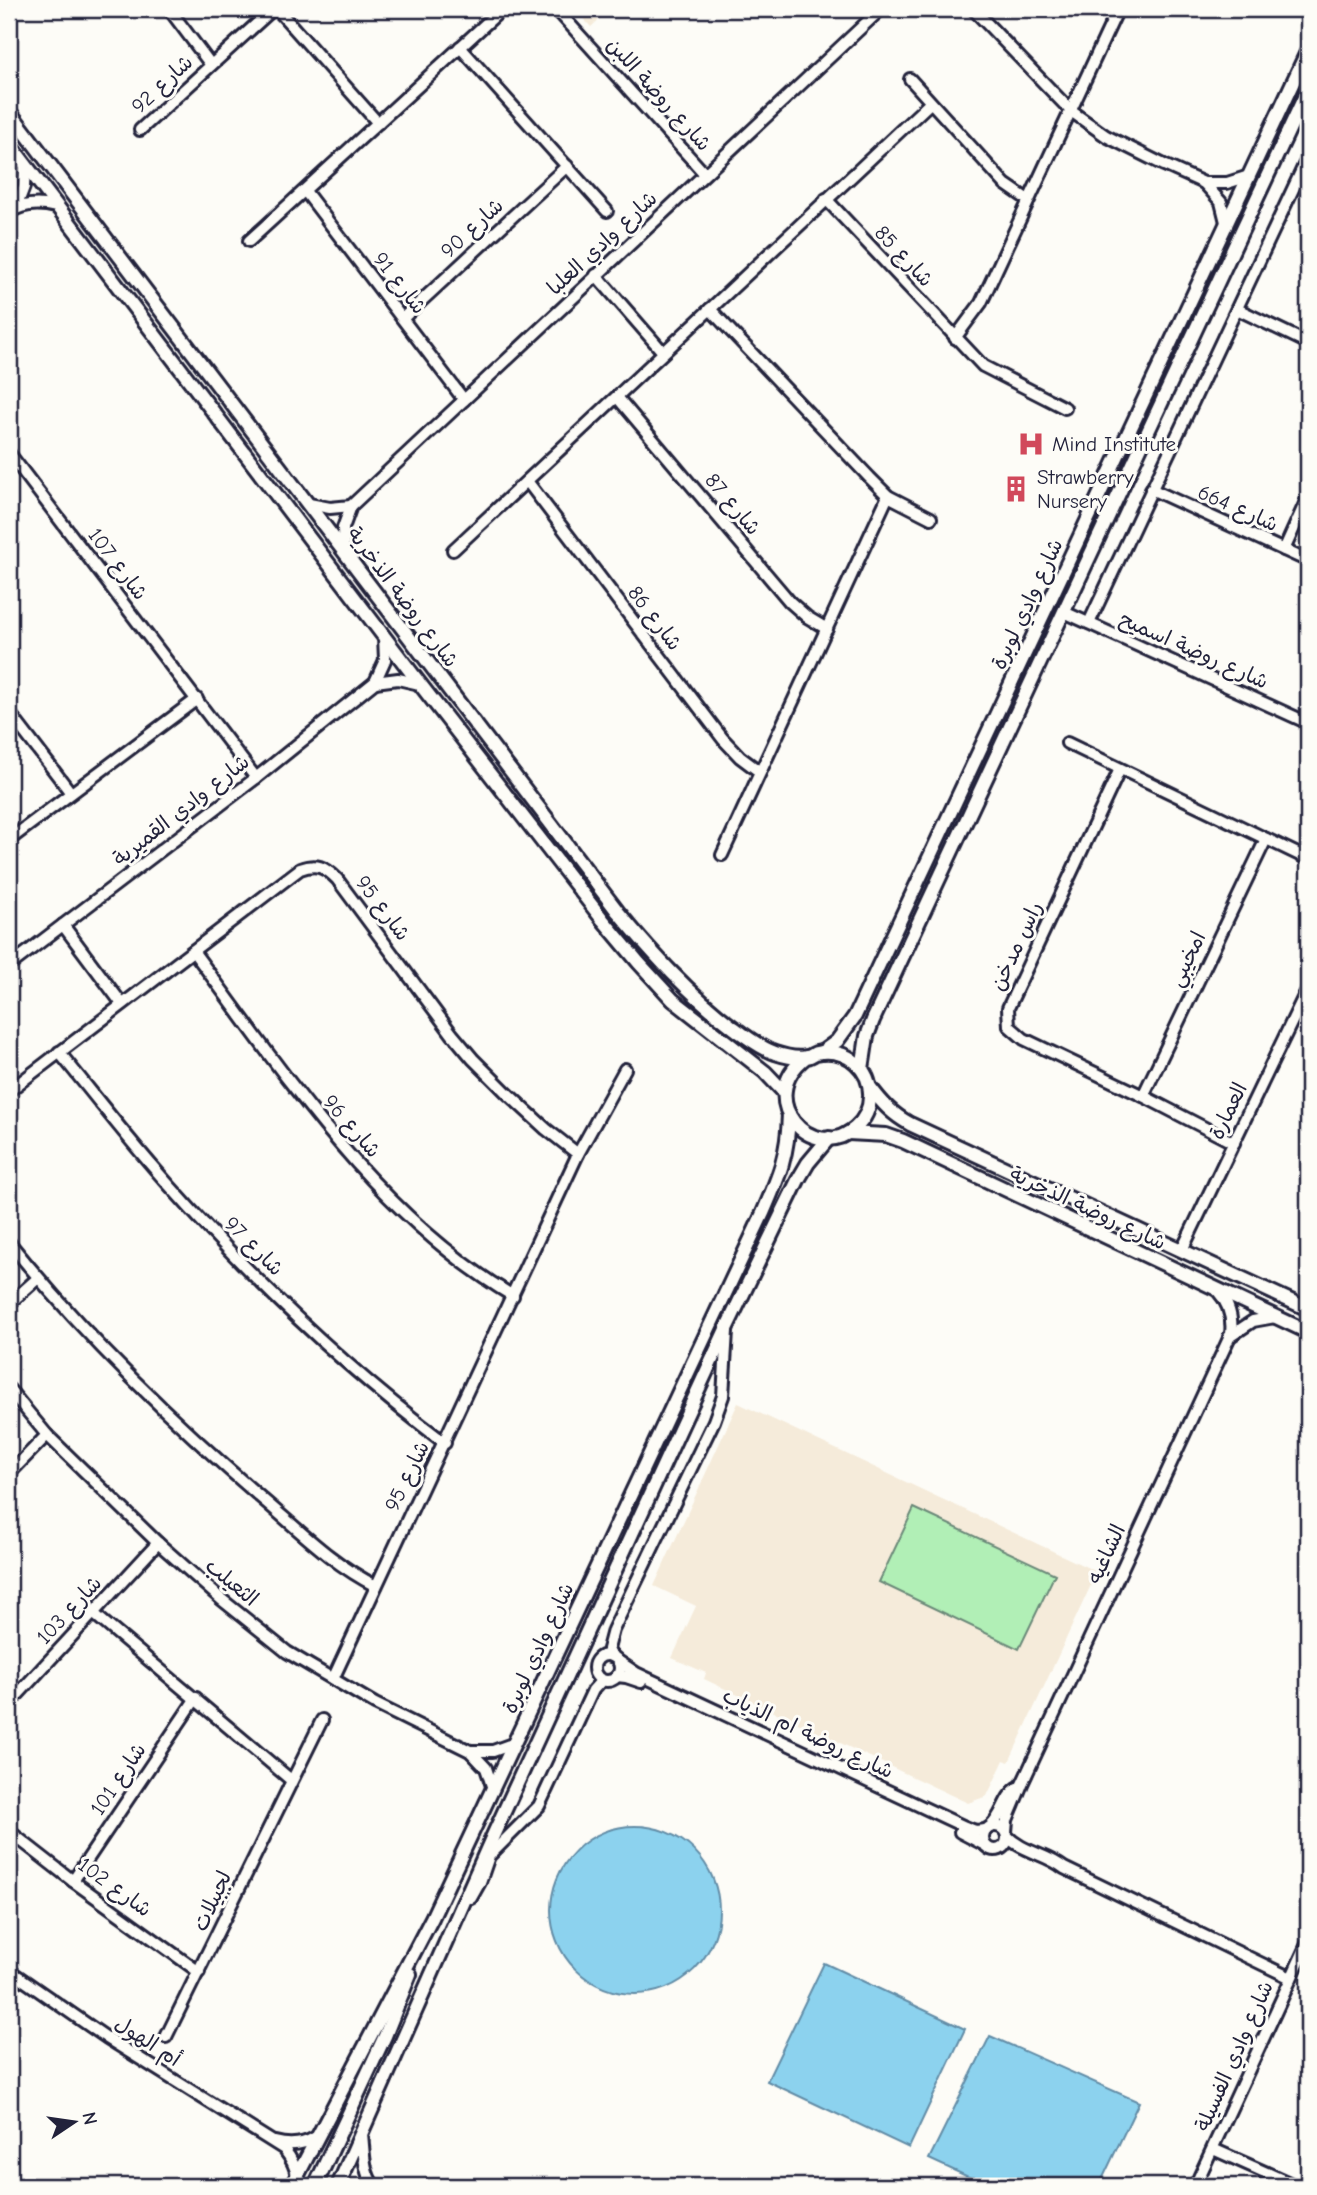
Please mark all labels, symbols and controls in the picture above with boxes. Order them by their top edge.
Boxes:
street label: شارع روضة اللبن [600,32,716,158]
street label: شارع 92 [127,50,200,120]
street label: شارع وادي العلبا [542,186,664,302]
street label: شارع 90 [436,193,510,265]
street label: شارع 85 [868,221,938,294]
street label: شارع 91 [366,247,432,321]
hospital icon: Mind Institute [1016,429,1046,459]
place label: Mind Institute [1052,432,1176,456]
place label: Strawberry Nursery [1037,465,1134,513]
street label: شارع 87 [698,468,766,542]
building icon: Strawberry Nursery [1001,474,1031,504]
street label: شارع 664 [1193,480,1282,539]
street label: شارع روضة الذخرية [340,522,464,674]
street label: شارع 107 [81,523,153,606]
street label: شارع وادي لوبرة [986,535,1070,674]
street label: شارع 86 [621,581,687,657]
street label: شارع روضة اسميح [1115,606,1272,696]
street label: شارع وادي القميرية [108,749,256,873]
street label: شارع 95 [348,871,415,947]
street label: راس مدخن [985,898,1047,994]
street label: امخيبي [1163,927,1217,994]
street label: العمارة [1204,1079,1252,1143]
street label: شارع 96 [316,1090,386,1164]
street label: شارع روضة الذخرية [1005,1161,1170,1257]
street label: شارع 97 [217,1212,288,1283]
street label: شارع 95 [380,1437,437,1516]
street label: الشاغيه [1082,1520,1130,1588]
street label: الثعيلب [200,1553,263,1612]
street label: شارع 103 [32,1571,109,1651]
street label: شارع وادي لوبرة [497,1579,581,1718]
street label: شارع روضة ام الذياب [717,1683,897,1787]
street label: شارع 101 [85,1738,153,1821]
street label: شارع 102 [72,1852,156,1924]
street label: لجبيلات [188,1867,237,1935]
street label: شارع وادي الفسيلة [1190,1977,1281,2136]
street label: أم الهول [108,2011,186,2075]
north arrow [38,2086,108,2156]
text: N [77,2110,102,2127]

